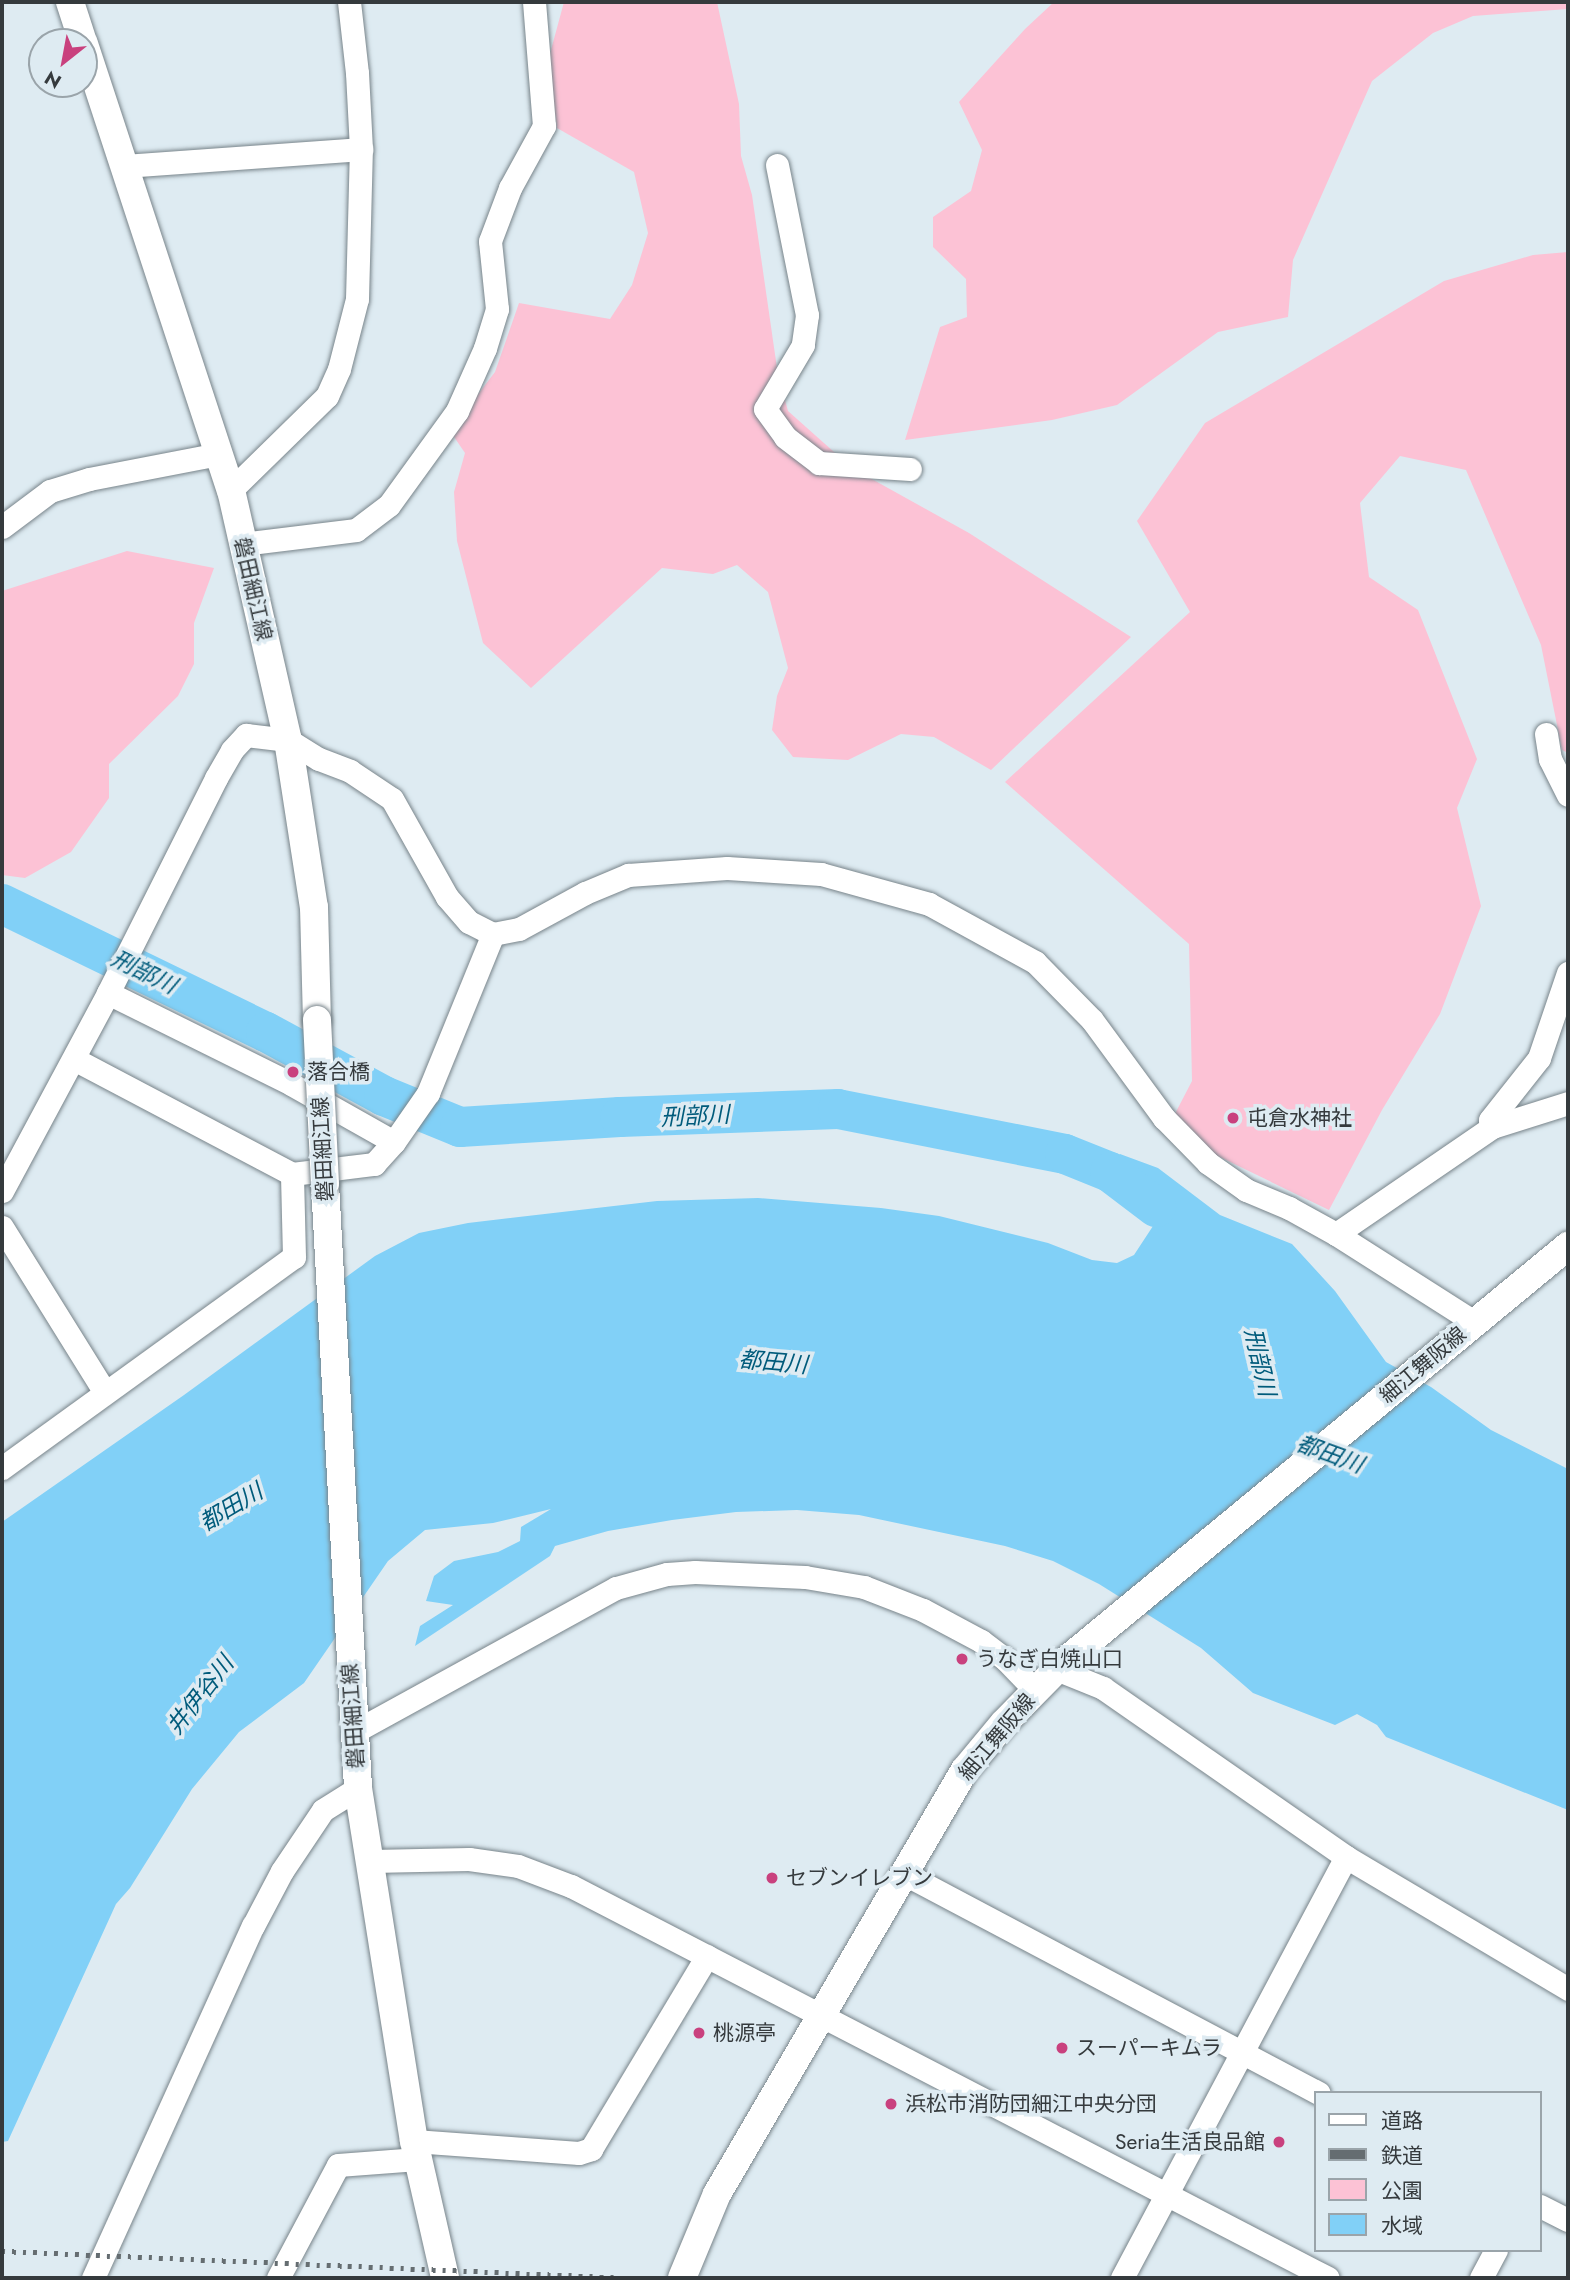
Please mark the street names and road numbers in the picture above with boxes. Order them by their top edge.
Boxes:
street label: 磐田細江線 [229,535,277,643]
street label: 磐田細江線 [308,1096,338,1202]
street label: 細江舞阪線 [1375,1322,1471,1408]
street label: 磐田細江線 [337,1663,369,1769]
street label: 細江舞阪線 [954,1689,1040,1785]

